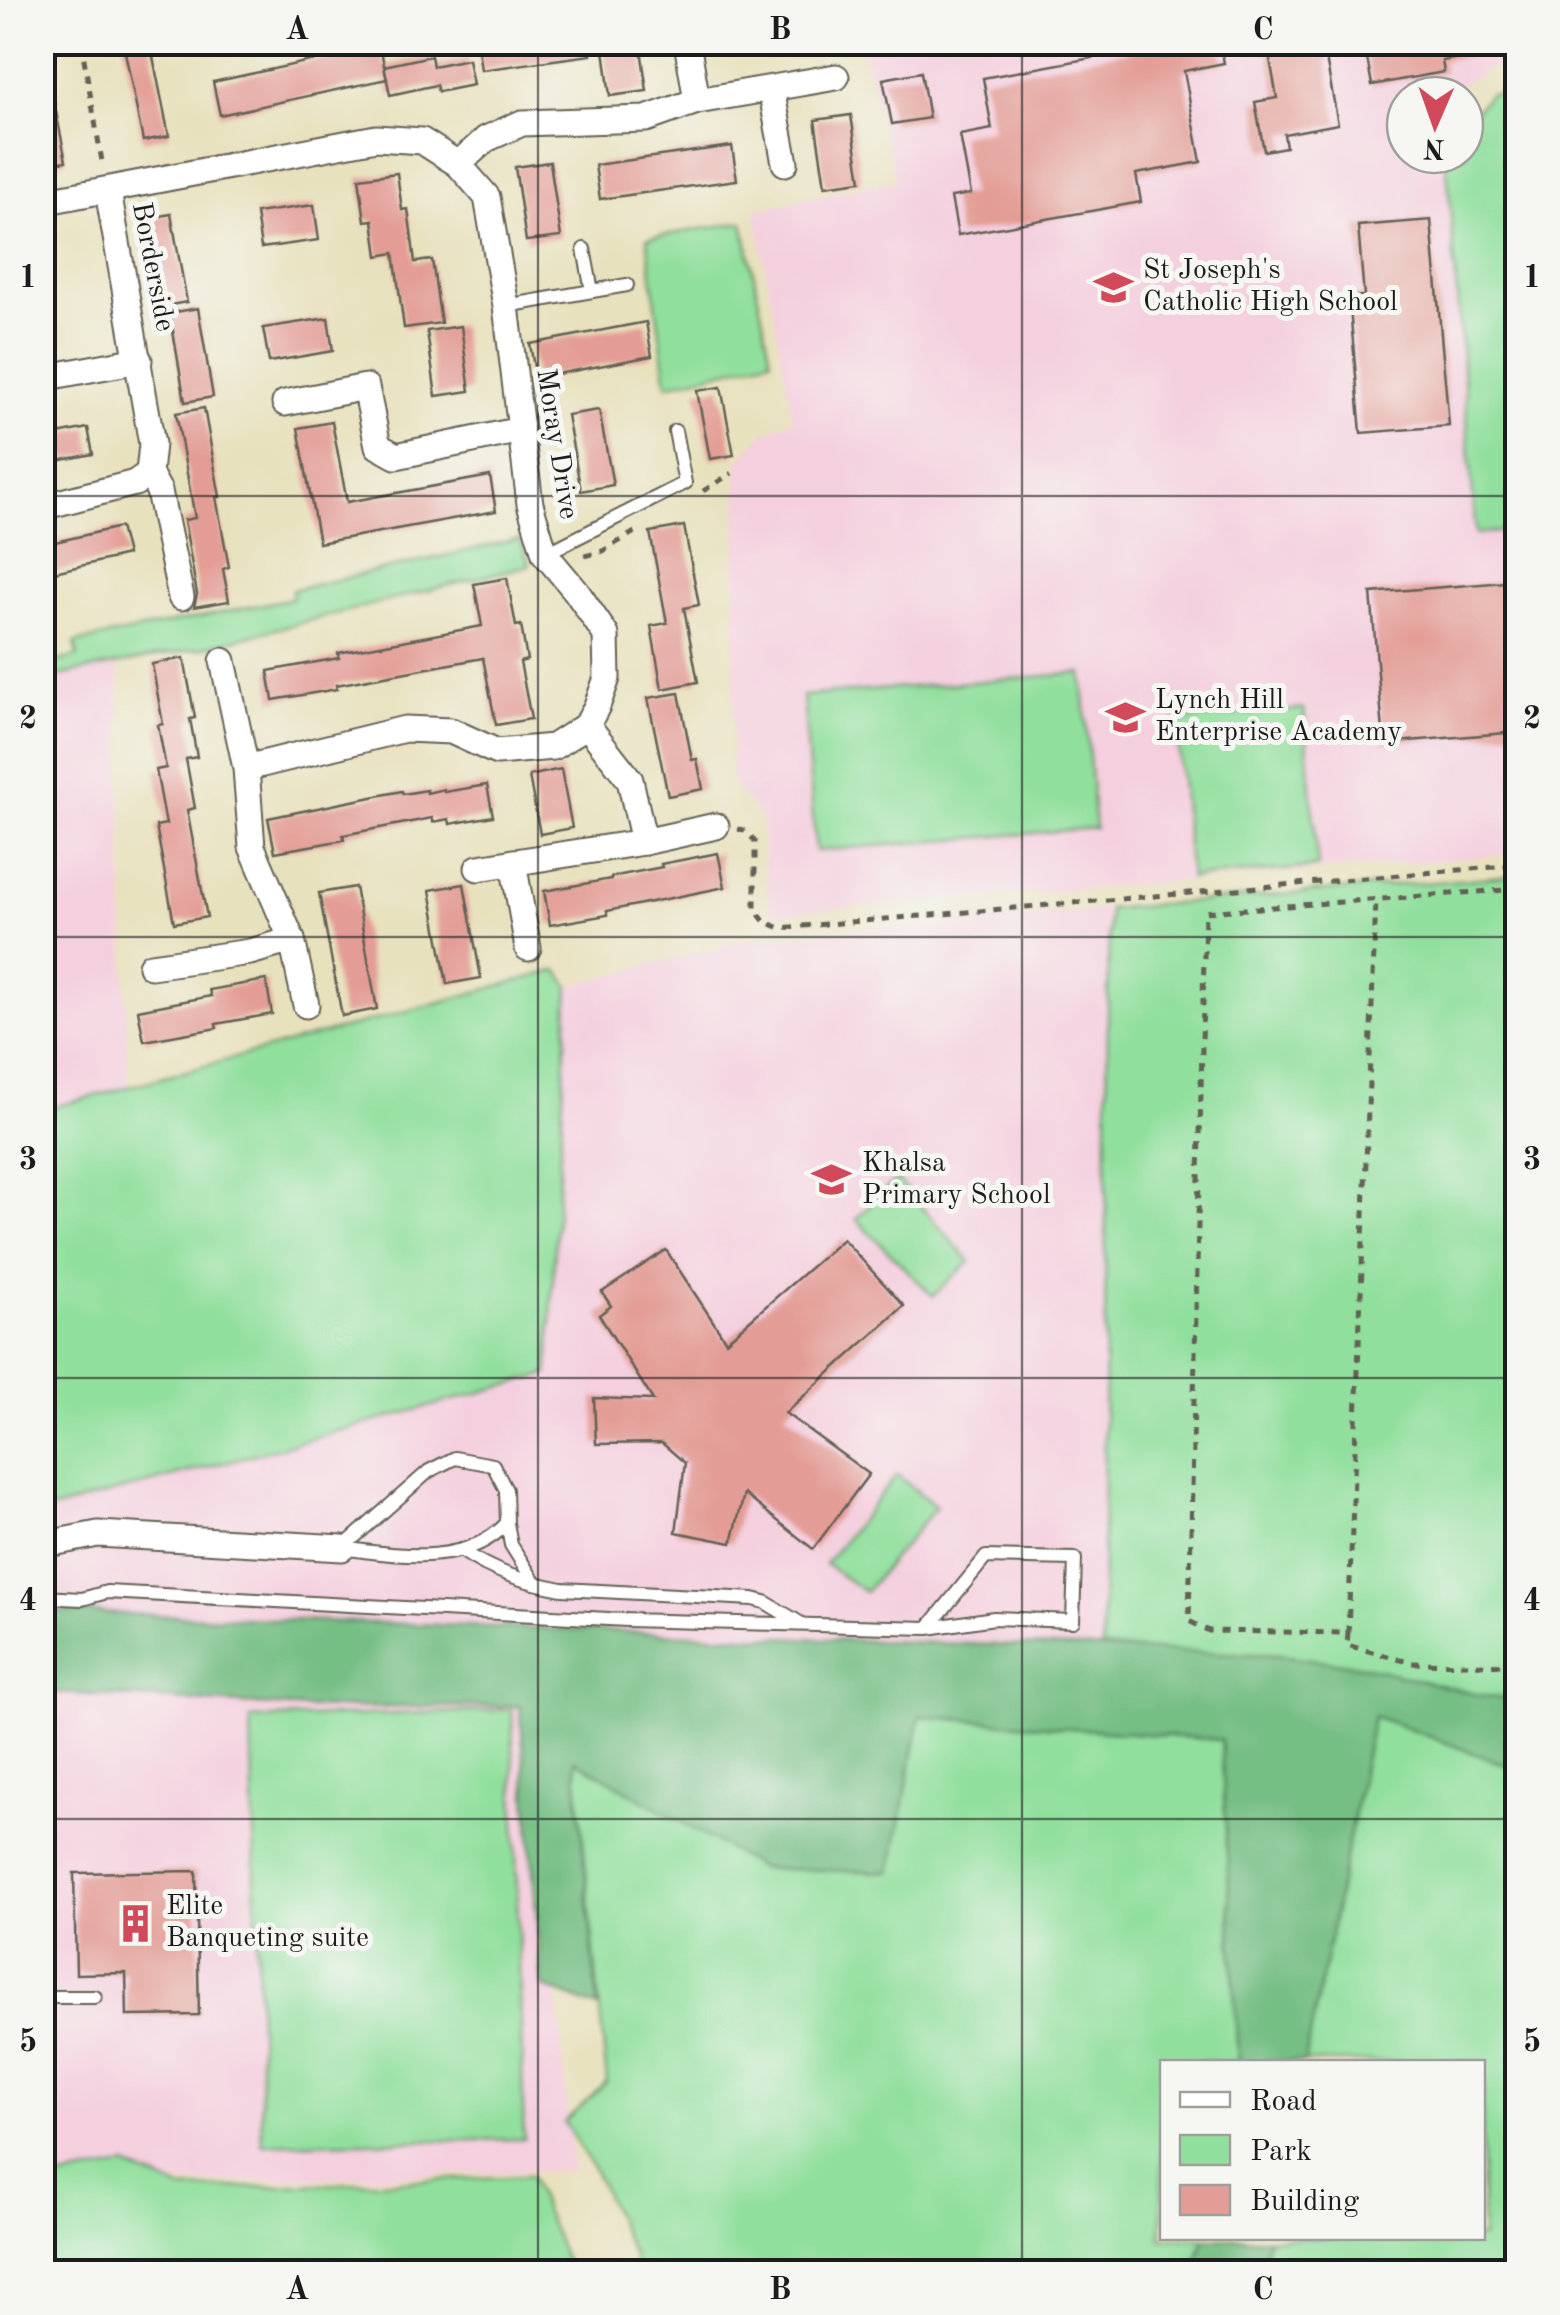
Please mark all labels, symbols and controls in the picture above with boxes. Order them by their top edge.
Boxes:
text: A [285,15,309,47]
text: B [769,15,791,47]
text: C [1252,15,1274,47]
north arrow [1385,75,1485,175]
text: N [1422,133,1445,161]
street label: Borderside [126,200,178,334]
place label: St Joseph's Catholic High School [1143,257,1398,317]
text: 1 [19,263,37,295]
text: 1 [1523,263,1541,295]
school or university icon: St Joseph's Catholic High School [1092,266,1134,308]
street label: Moray Drive [530,367,582,521]
place label: Lynch Hill Enterprise Academy [1155,687,1402,747]
school or university icon: Lynch Hill Enterprise Academy [1104,696,1146,738]
text: 2 [19,704,37,736]
text: 2 [1523,704,1541,736]
text: 3 [19,1145,37,1177]
text: 3 [1523,1145,1541,1177]
place label: Khalsa Primary School [862,1150,1050,1210]
school or university icon: Khalsa Primary School [811,1159,853,1201]
text: 4 [19,1586,37,1618]
text: 4 [1523,1586,1541,1618]
place label: Elite Banqueting suite [166,1893,369,1953]
building icon: Elite Banqueting suite [115,1902,157,1944]
text: 5 [19,2027,37,2059]
text: 5 [1523,2027,1541,2059]
legend [1160,2060,1485,2240]
text: Road [1250,2087,1317,2117]
text: Park [1250,2137,1312,2167]
text: Building [1250,2187,1359,2217]
text: A [285,2275,309,2307]
text: B [769,2275,791,2307]
text: C [1252,2275,1274,2307]

